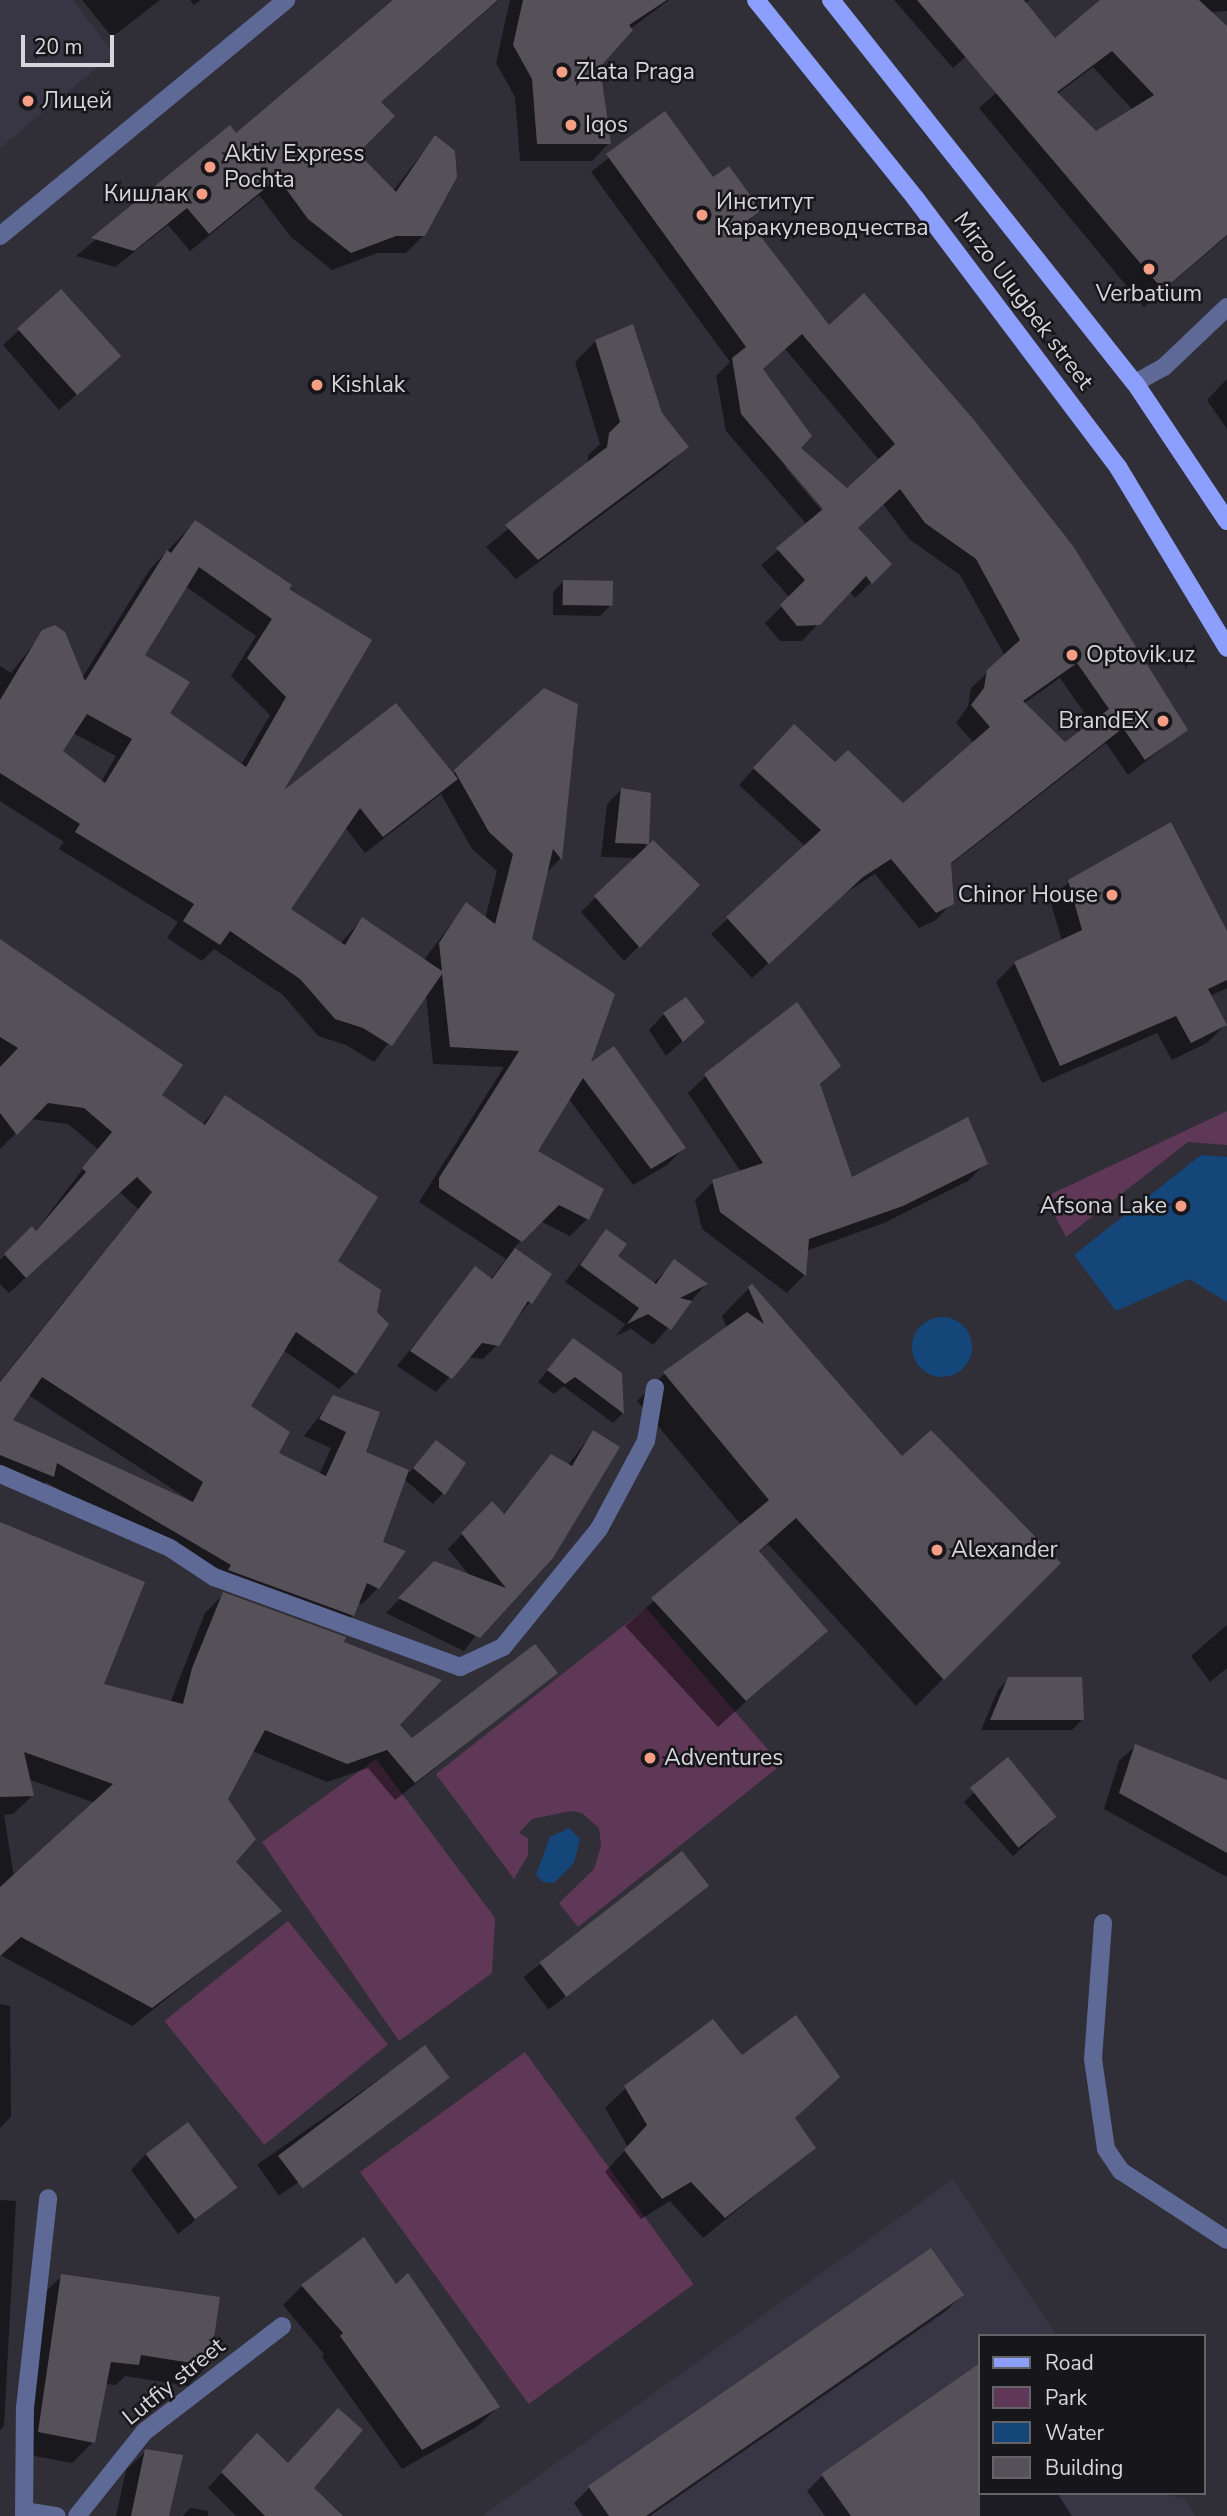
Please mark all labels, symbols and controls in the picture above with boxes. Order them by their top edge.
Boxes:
scale bar [24,21,117,65]
text: 20 m [34,33,83,61]
place label: Zlata Praga [576,58,695,86]
marker: Zlata Praga [554,64,570,80]
place label: Лицей [42,87,112,115]
marker: Лицей [20,93,36,109]
place label: Iqos [585,111,628,139]
marker: Iqos [563,117,579,133]
place label: Aktiv Express Pochta [224,140,364,194]
marker: Aktiv Express Pochta [202,159,218,175]
place label: Кишлак [104,180,188,208]
marker: Кишлак [194,186,210,202]
place label: Институт Каракулеводчества [716,188,929,242]
marker: Институт Каракулеводчества [694,207,710,223]
street label: Mirzo Ulugbek street [947,207,1099,395]
marker: Verbatium [1141,261,1157,277]
place label: Verbatium [1096,280,1202,308]
place label: Kishlak [331,371,405,399]
marker: Kishlak [309,377,325,393]
place label: Optovik.uz [1086,641,1195,669]
marker: Optovik.uz [1064,647,1080,663]
place label: BrandEX [1058,707,1149,735]
marker: BrandEX [1155,713,1171,729]
place label: Chinor House [958,881,1098,909]
marker: Chinor House [1104,887,1120,903]
place label: Afsona Lake [1040,1192,1167,1220]
marker: Afsona Lake [1173,1198,1189,1214]
place label: Alexander [951,1536,1058,1564]
marker: Alexander [929,1542,945,1558]
place label: Adventures [664,1744,783,1772]
marker: Adventures [642,1750,658,1766]
street label: Lutfiy street [117,2332,231,2432]
legend [978,2334,1206,2495]
text: Road [1045,2349,1094,2377]
text: Park [1045,2384,1087,2412]
text: Water [1045,2419,1104,2447]
text: Building [1045,2454,1123,2482]

